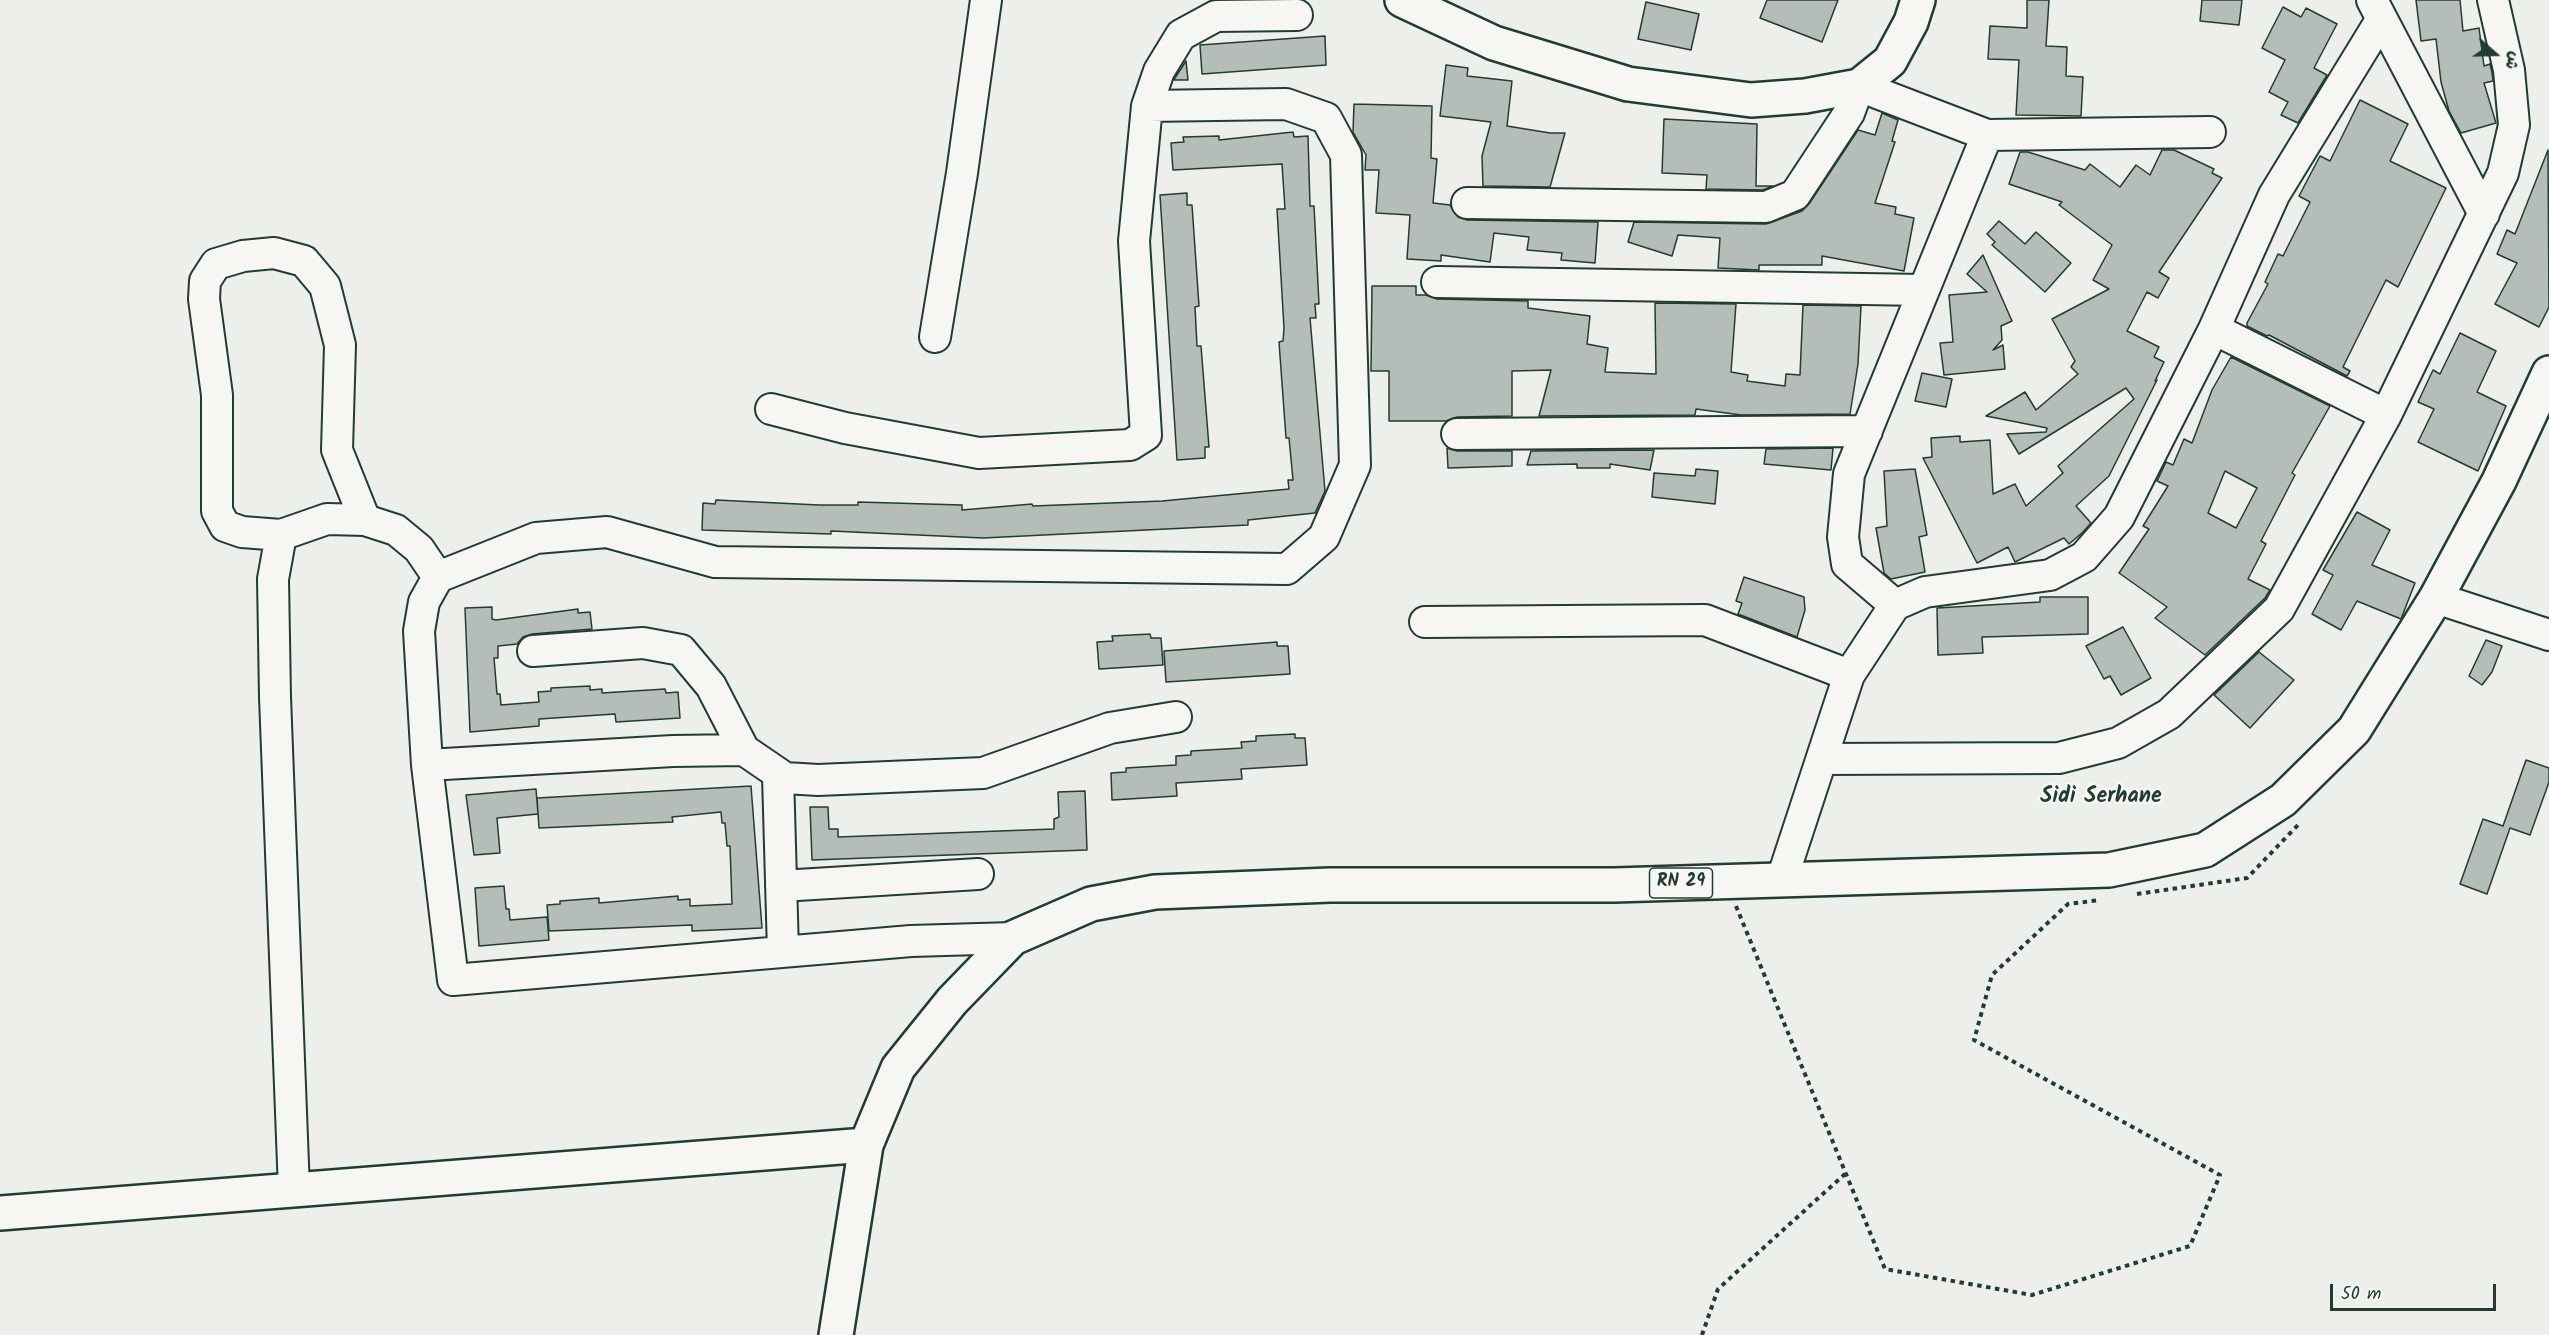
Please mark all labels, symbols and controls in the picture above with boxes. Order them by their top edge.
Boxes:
north arrow [2465,24,2525,84]
text: ش [2498,48,2527,73]
district label: Sidi Serhane [2040,785,2162,811]
road number: RN 29 [1650,868,1712,898]
scale bar [2333,1272,2500,1310]
text: 50 m [2341,1280,2381,1309]

